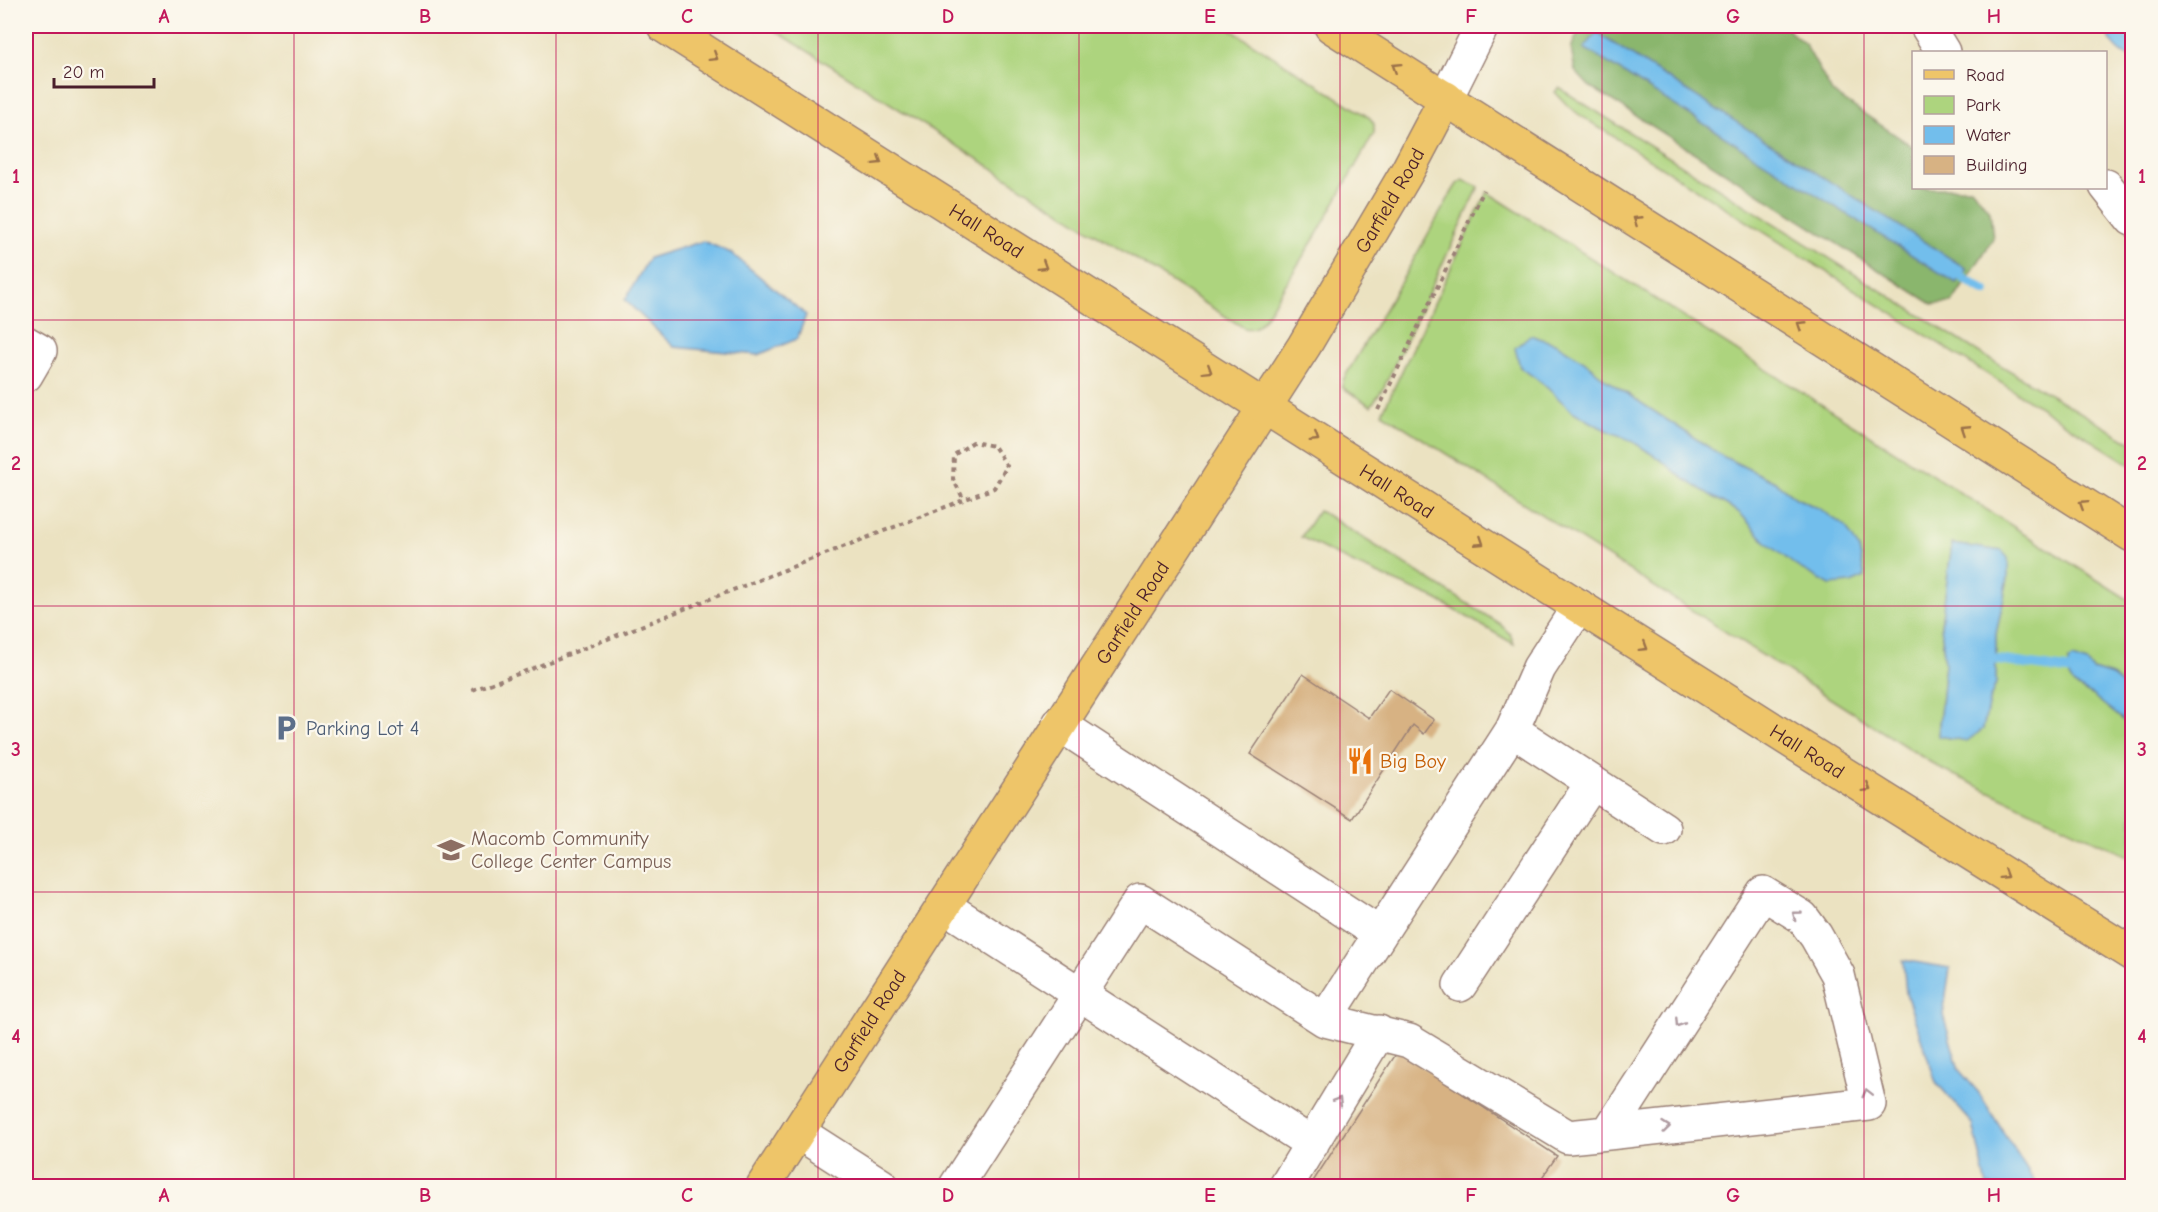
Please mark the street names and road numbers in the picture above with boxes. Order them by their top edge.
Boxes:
street label: Garfield Road [1350,144,1429,257]
street label: Hall Road [945,199,1028,263]
street label: Hall Road [1356,459,1438,523]
street label: Garfield Road [1091,557,1174,668]
street label: Hall Road [1766,719,1849,783]
street label: Garfield Road [828,966,911,1077]

